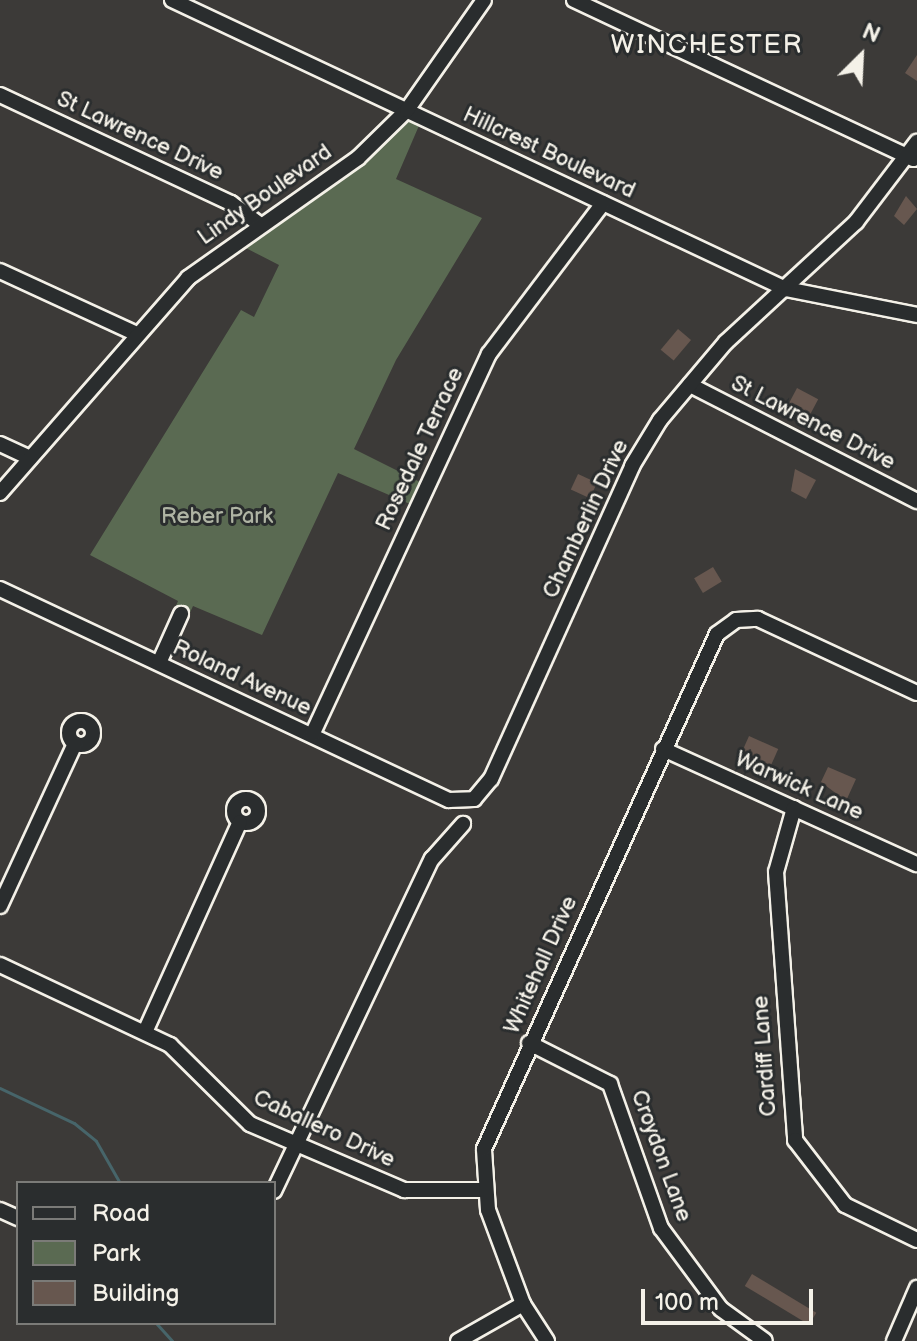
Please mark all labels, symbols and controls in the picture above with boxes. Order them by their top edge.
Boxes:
north arrow [821,16,901,96]
text: N [858,18,884,49]
district label: WINCHESTER [611,30,803,62]
street label: St Lawrence Drive [53,86,227,186]
street label: Hillcrest Boulevard [459,102,639,204]
street label: Lindy Boulevard [192,139,338,251]
street label: Rosedale Terrace [371,363,469,535]
street label: St Lawrence Drive [727,370,899,476]
street label: Chamberlin Drive [538,435,634,603]
park label: Reber Park [161,504,273,530]
street label: Roland Avenue [168,634,316,722]
street label: Warwick Lane [731,746,867,826]
street label: Whitehall Drive [499,892,583,1038]
street label: Cardiff Lane [748,995,782,1117]
street label: Caballero Drive [249,1085,399,1173]
street label: Croydon Lane [625,1087,697,1225]
legend [16,1181,276,1325]
text: Road [92,1199,150,1228]
text: Park [92,1239,140,1268]
scale bar [645,1273,817,1323]
text: Building [92,1279,179,1308]
text: 100 m [655,1288,719,1317]

